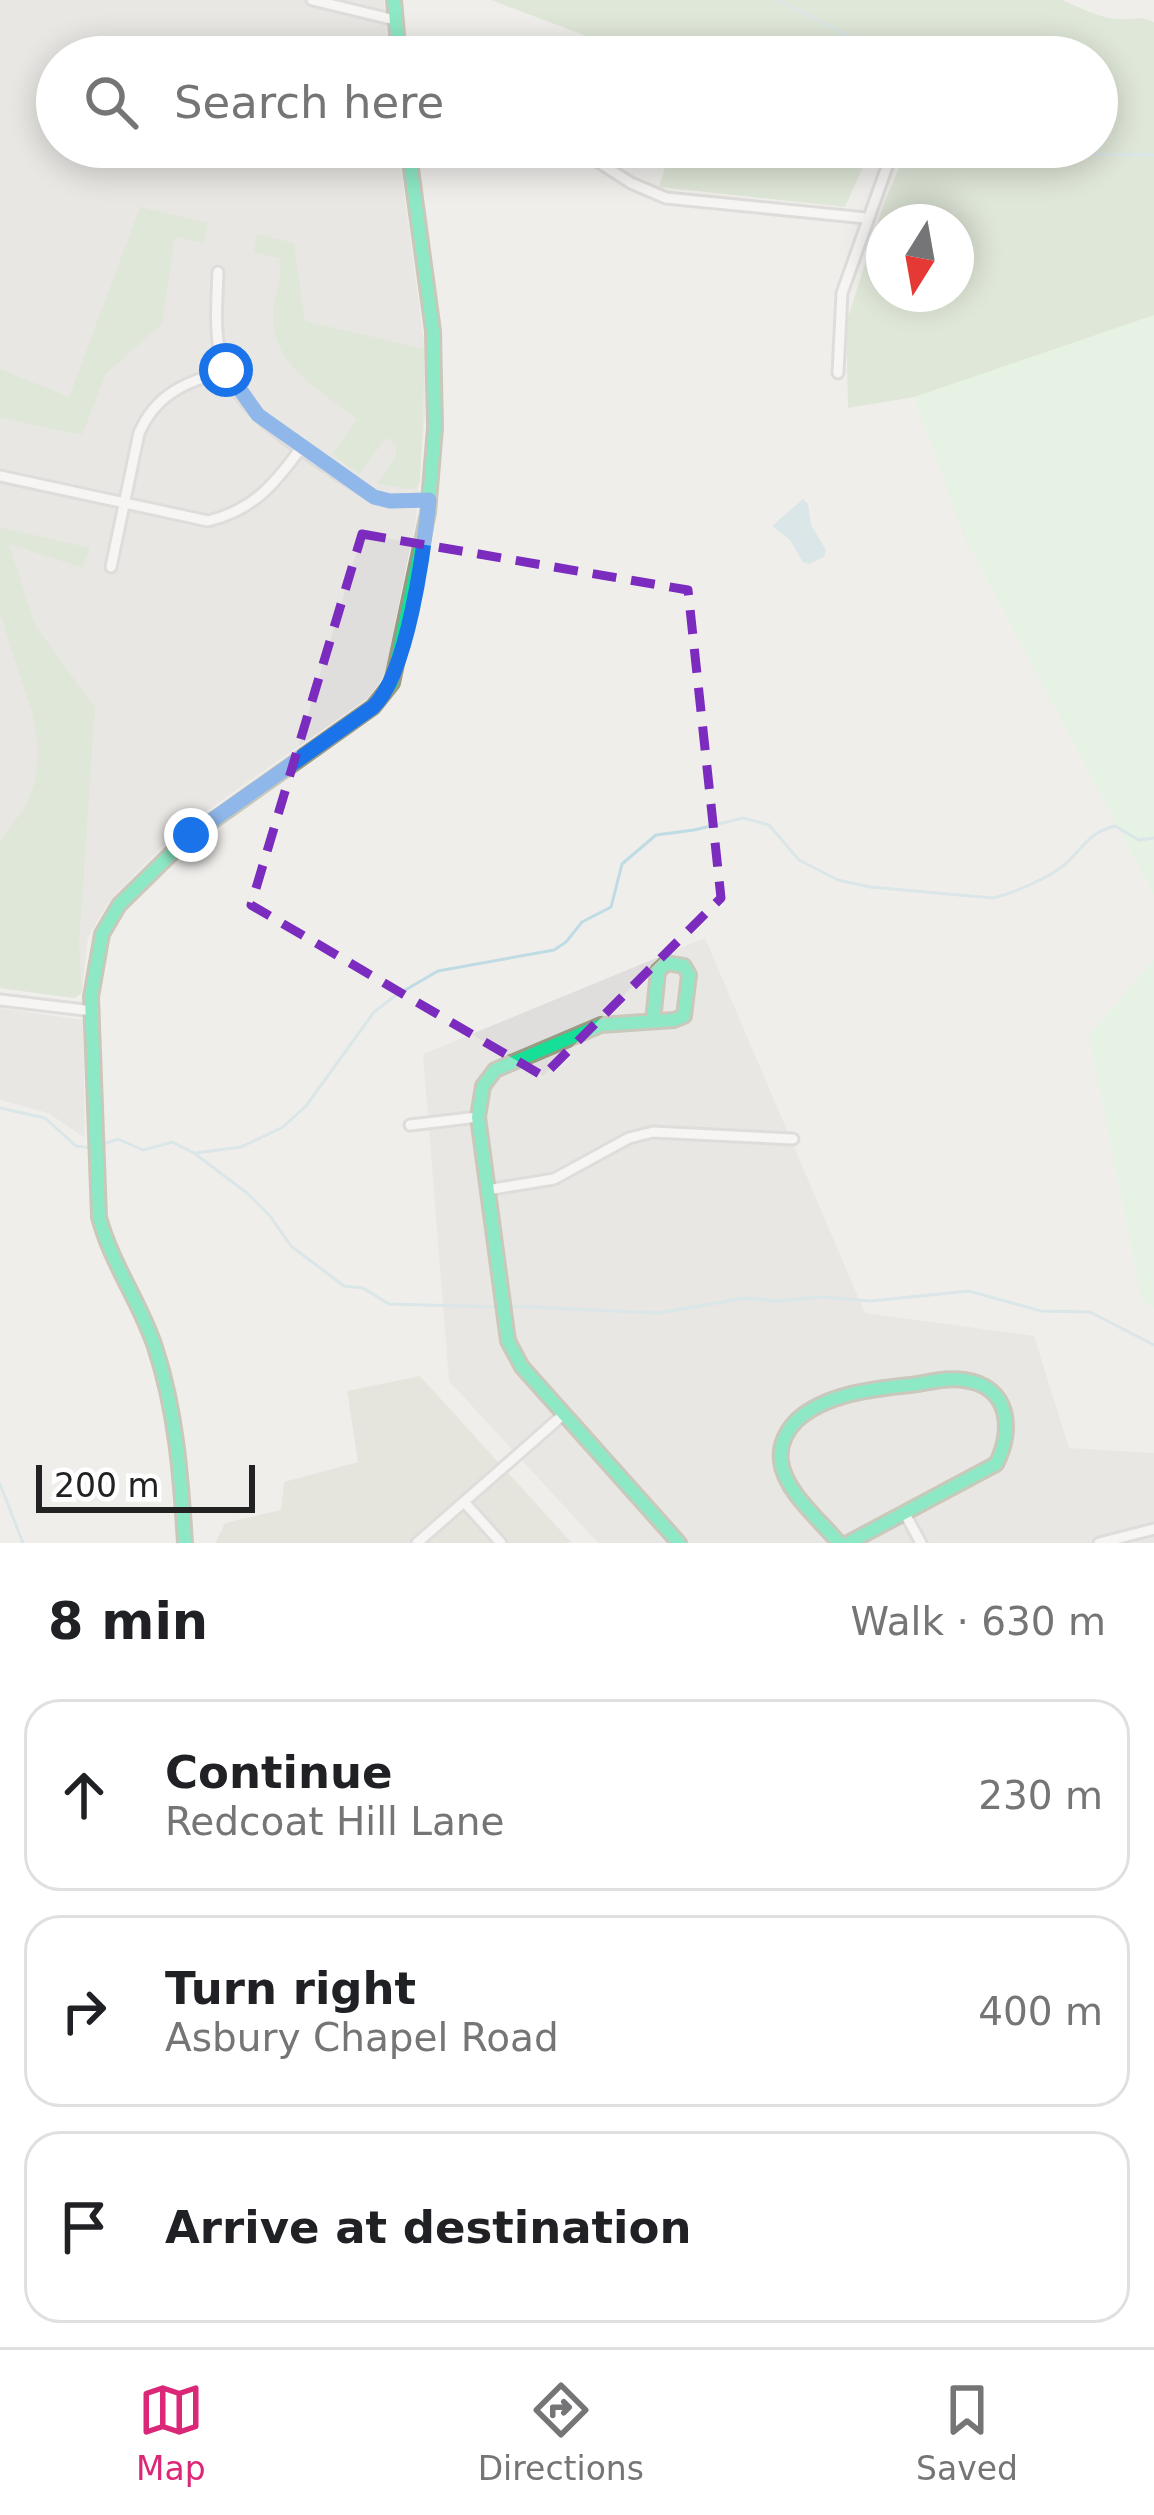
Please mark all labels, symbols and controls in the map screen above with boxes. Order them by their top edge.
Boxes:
search box [36,36,1118,168]
icon: search [78,69,144,135]
text: Search here [174,76,444,129]
north arrow [866,204,974,312]
route start [199,343,253,397]
route end [164,808,218,862]
scale bar [36,1459,255,1512]
text: 200 m [54,1466,160,1505]
text: 8 min [48,1592,208,1651]
text: Walk · 630 m [851,1599,1106,1644]
text: Continue [165,1746,393,1799]
icon: ahead [51,1762,117,1828]
text: 230 m [978,1773,1103,1818]
text: Redcoat Hill Lane [165,1799,505,1844]
text: Turn right [165,1962,416,2015]
icon: right [51,1978,117,2044]
text: 400 m [978,1989,1103,2034]
text: Asbury Chapel Road [165,2015,559,2060]
icon: arrive [51,2194,117,2260]
text: Arrive at destination [165,2201,691,2254]
tab: Map [136,2377,206,2488]
tab: Directions [478,2377,644,2488]
tab: Saved [916,2377,1018,2488]

